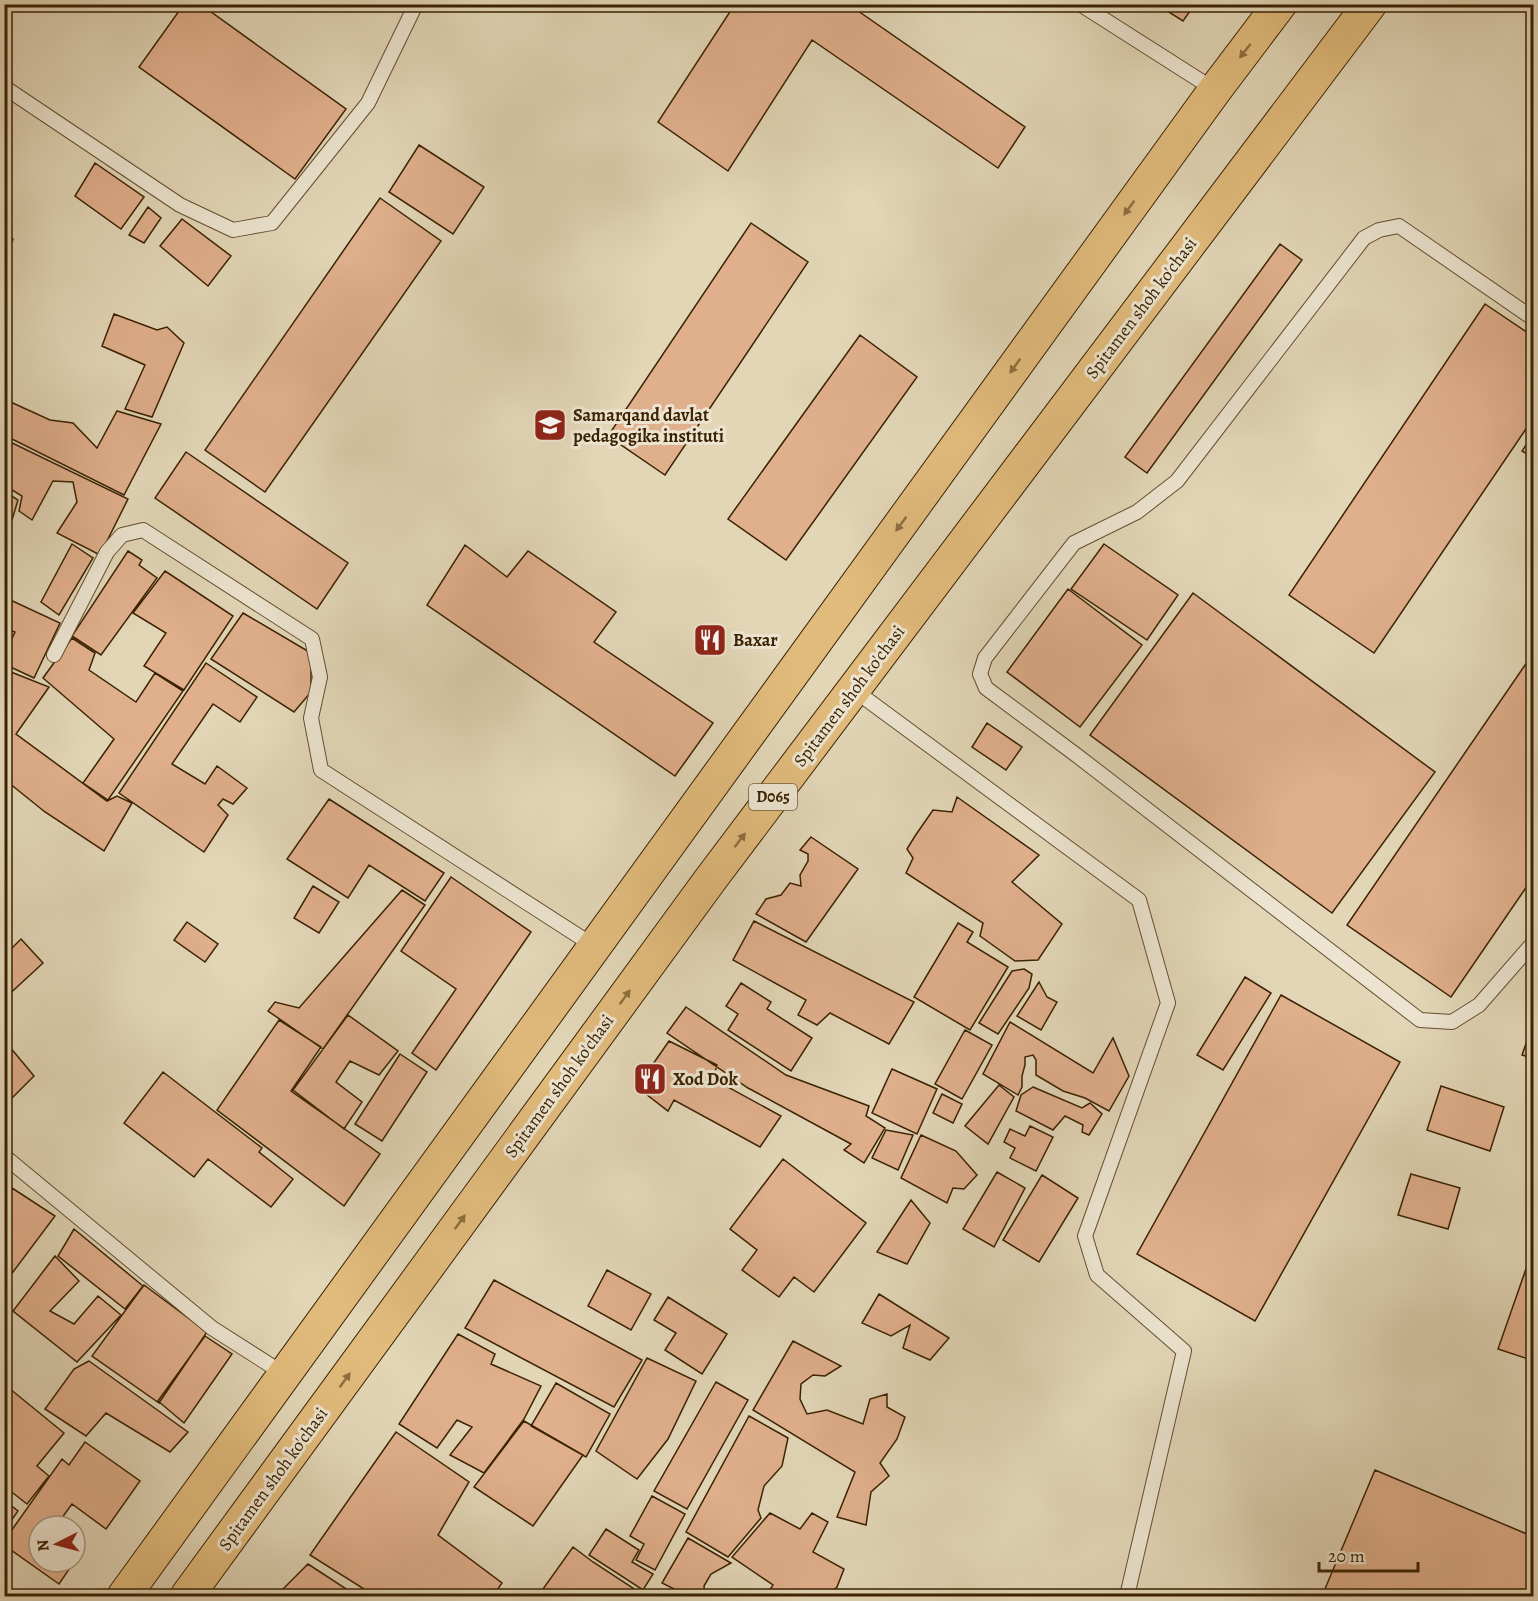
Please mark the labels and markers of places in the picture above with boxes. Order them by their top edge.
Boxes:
place label: Samarqand davlat pedagogika instituti [573,403,724,448]
school or university icon: Samarqand davlat pedagogika instituti [532,407,568,443]
restaurant icon: Baxar [692,622,728,658]
place label: Baxar [733,628,778,652]
restaurant icon: Xod Dok [632,1061,668,1097]
place label: Xod Dok [673,1067,738,1091]

